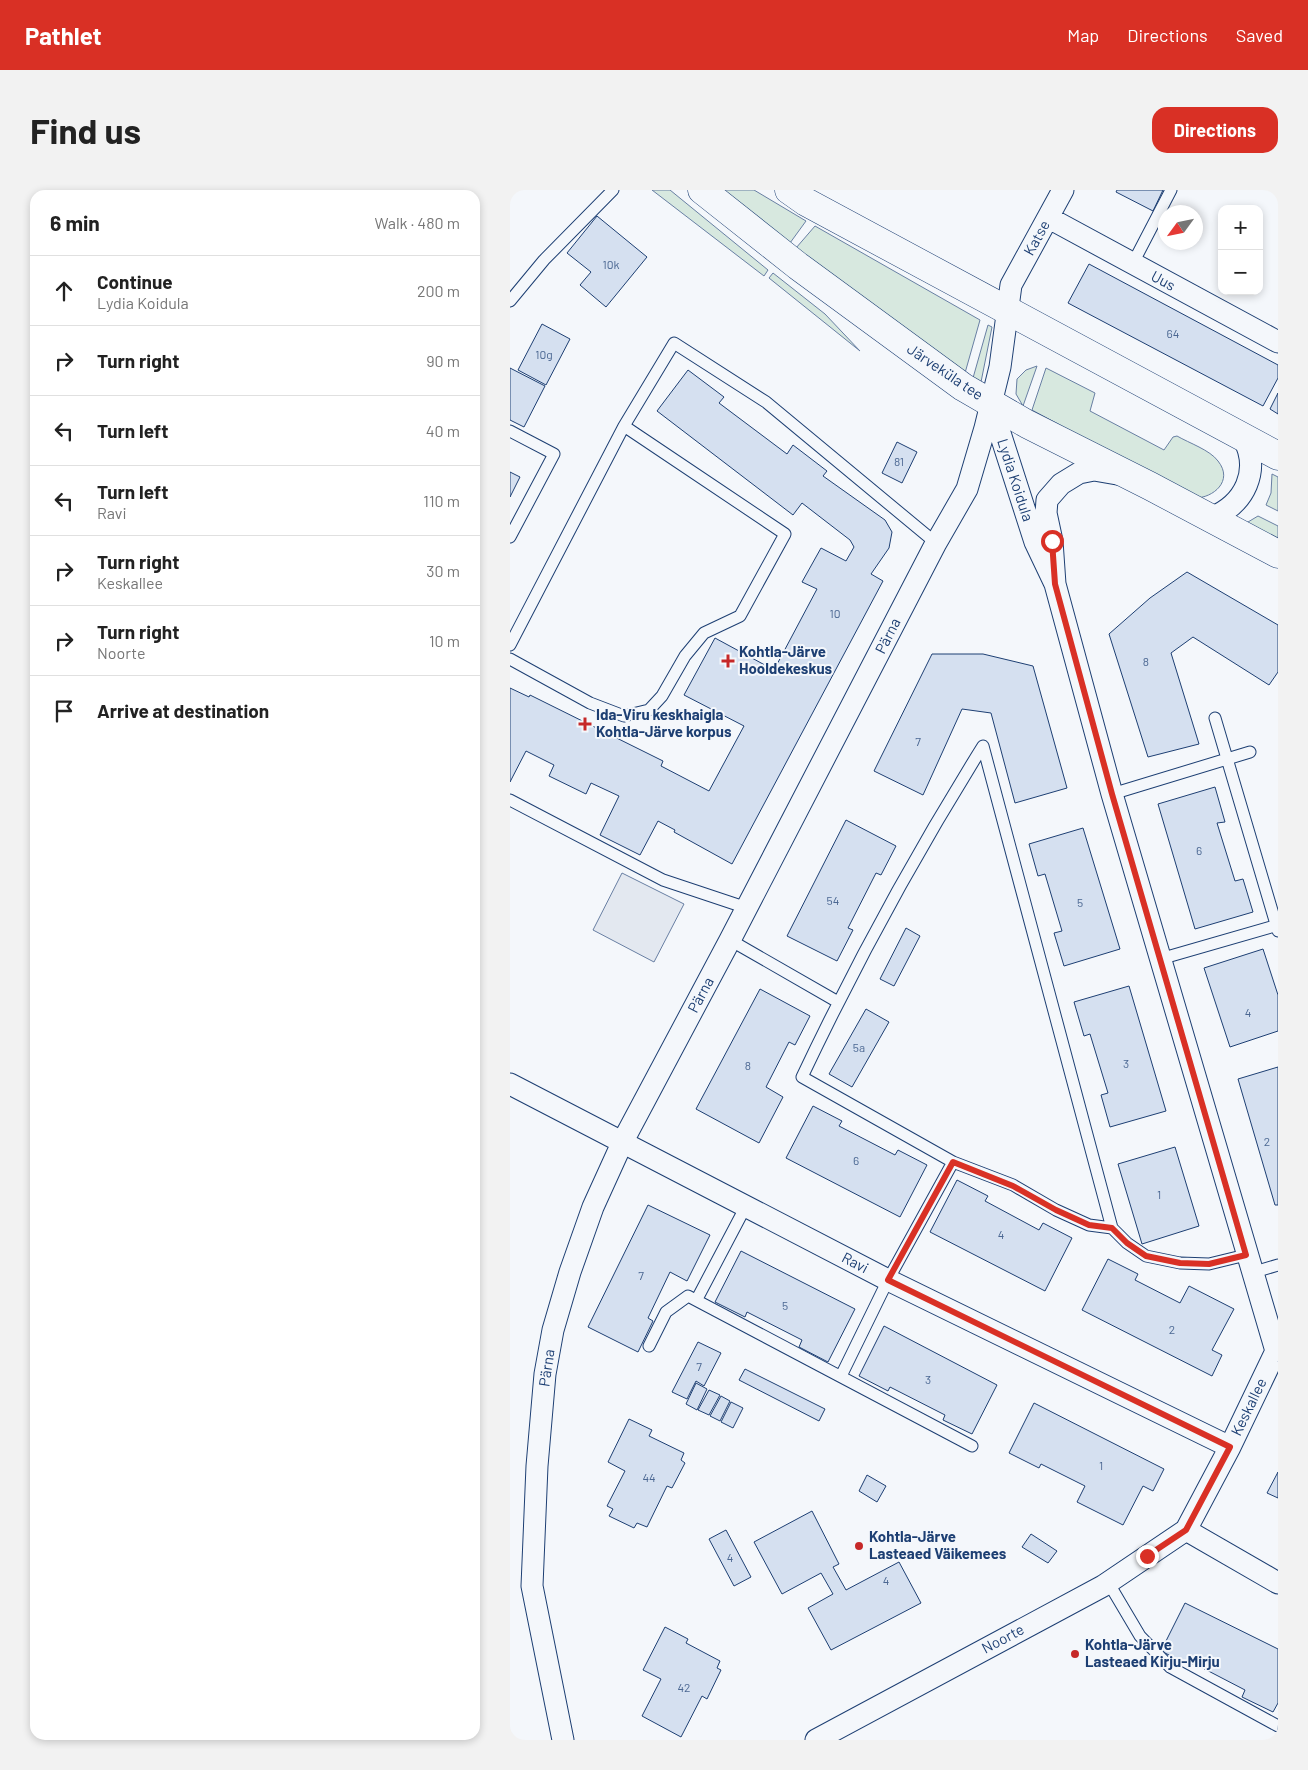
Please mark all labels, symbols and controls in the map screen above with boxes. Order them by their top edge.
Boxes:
text: Pathlet [25,21,102,50]
text: Map [1067,24,1099,46]
text: Directions [1127,24,1208,46]
text: Saved [1236,24,1283,46]
button: Directions [1152,107,1278,153]
text: Find us [30,109,141,151]
north arrow [1158,205,1203,250]
map controls [1218,205,1263,295]
button: + [1218,205,1263,250]
text: 6 min [50,210,100,235]
text: Walk · 480 m [374,213,460,232]
street label: Katse [1019,217,1053,258]
button: − [1218,250,1263,295]
house number: 10k [603,257,620,271]
street label: Uus [1148,266,1179,294]
text: Continue [97,270,173,293]
icon: ahead [50,277,78,305]
text: 200 m [417,281,460,300]
text: Lydia Koidula [97,293,189,312]
house number: 64 [1167,326,1179,340]
street label: Järveküla tee [904,339,987,403]
icon: right [50,347,78,375]
house number: 10g [535,347,553,361]
text: Turn right [97,349,179,372]
text: 90 m [426,351,460,370]
icon: left [50,417,78,445]
text: Turn left [97,419,168,442]
text: 40 m [426,421,460,440]
street label: Lydia Koidula [994,436,1038,523]
house number: 81 [894,454,904,468]
text: Turn left [97,480,168,503]
icon: left [50,487,78,515]
text: 110 m [423,491,460,510]
text: Ravi [97,503,127,522]
route start [1041,530,1064,553]
text: Turn right [97,550,179,573]
icon: right [50,557,78,585]
text: 30 m [426,561,460,580]
text: Keskallee [97,573,163,592]
house number: 10 [830,606,840,620]
street label: Pärna [871,615,904,656]
text: Turn right [97,620,179,643]
icon: right [50,627,78,655]
text: 10 m [429,631,460,650]
place label: Kohtla-Järve Hooldekeskus [739,642,833,677]
text: Noorte [97,643,145,662]
marker: Kohtla-Järve Hooldekeskus [721,654,735,668]
house number: 8 [1143,654,1149,668]
icon: arrive [50,697,78,725]
text: Arrive at destination [97,699,269,722]
place label: Ida-Viru keskhaigla Kohtla-Järve korpus [596,705,732,740]
marker: Ida-Viru keskhaigla Kohtla-Järve korpus [578,717,592,731]
house number: 7 [915,734,921,748]
house number: 6 [1196,843,1202,857]
house number: 54 [827,893,839,907]
house number: 5 [1077,895,1083,909]
street label: Pärna [683,974,717,1015]
house number: 4 [1245,1005,1251,1019]
house number: 5a [853,1040,865,1054]
house number: 3 [1123,1056,1129,1070]
house number: 8 [745,1058,751,1072]
house number: 2 [1264,1134,1270,1148]
house number: 6 [853,1153,859,1167]
house number: 1 [1157,1187,1161,1201]
house number: 4 [998,1227,1004,1241]
street label: Ravi [839,1248,872,1277]
house number: 7 [638,1268,644,1282]
house number: 5 [782,1298,788,1312]
house number: 2 [1169,1322,1175,1336]
street label: Pärna [534,1348,558,1388]
house number: 7 [696,1359,702,1373]
house number: 3 [925,1372,931,1386]
street label: Keskallee [1226,1375,1270,1438]
house number: 1 [1099,1458,1103,1472]
house number: 44 [642,1470,656,1484]
place label: Kohtla-Järve Lasteaed Väikemees [869,1527,1007,1562]
marker: Kohtla-Järve Lasteaed Väikemees [853,1540,865,1552]
route end [1136,1545,1159,1568]
house number: 4 [727,1550,733,1564]
house number: 4 [883,1573,889,1587]
street label: Noorte [978,1620,1027,1657]
place label: Kohtla-Järve Lasteaed Kirju-Mirju [1085,1635,1220,1670]
marker: Kohtla-Järve Lasteaed Kirju-Mirju [1069,1648,1081,1660]
house number: 42 [677,1680,691,1694]

